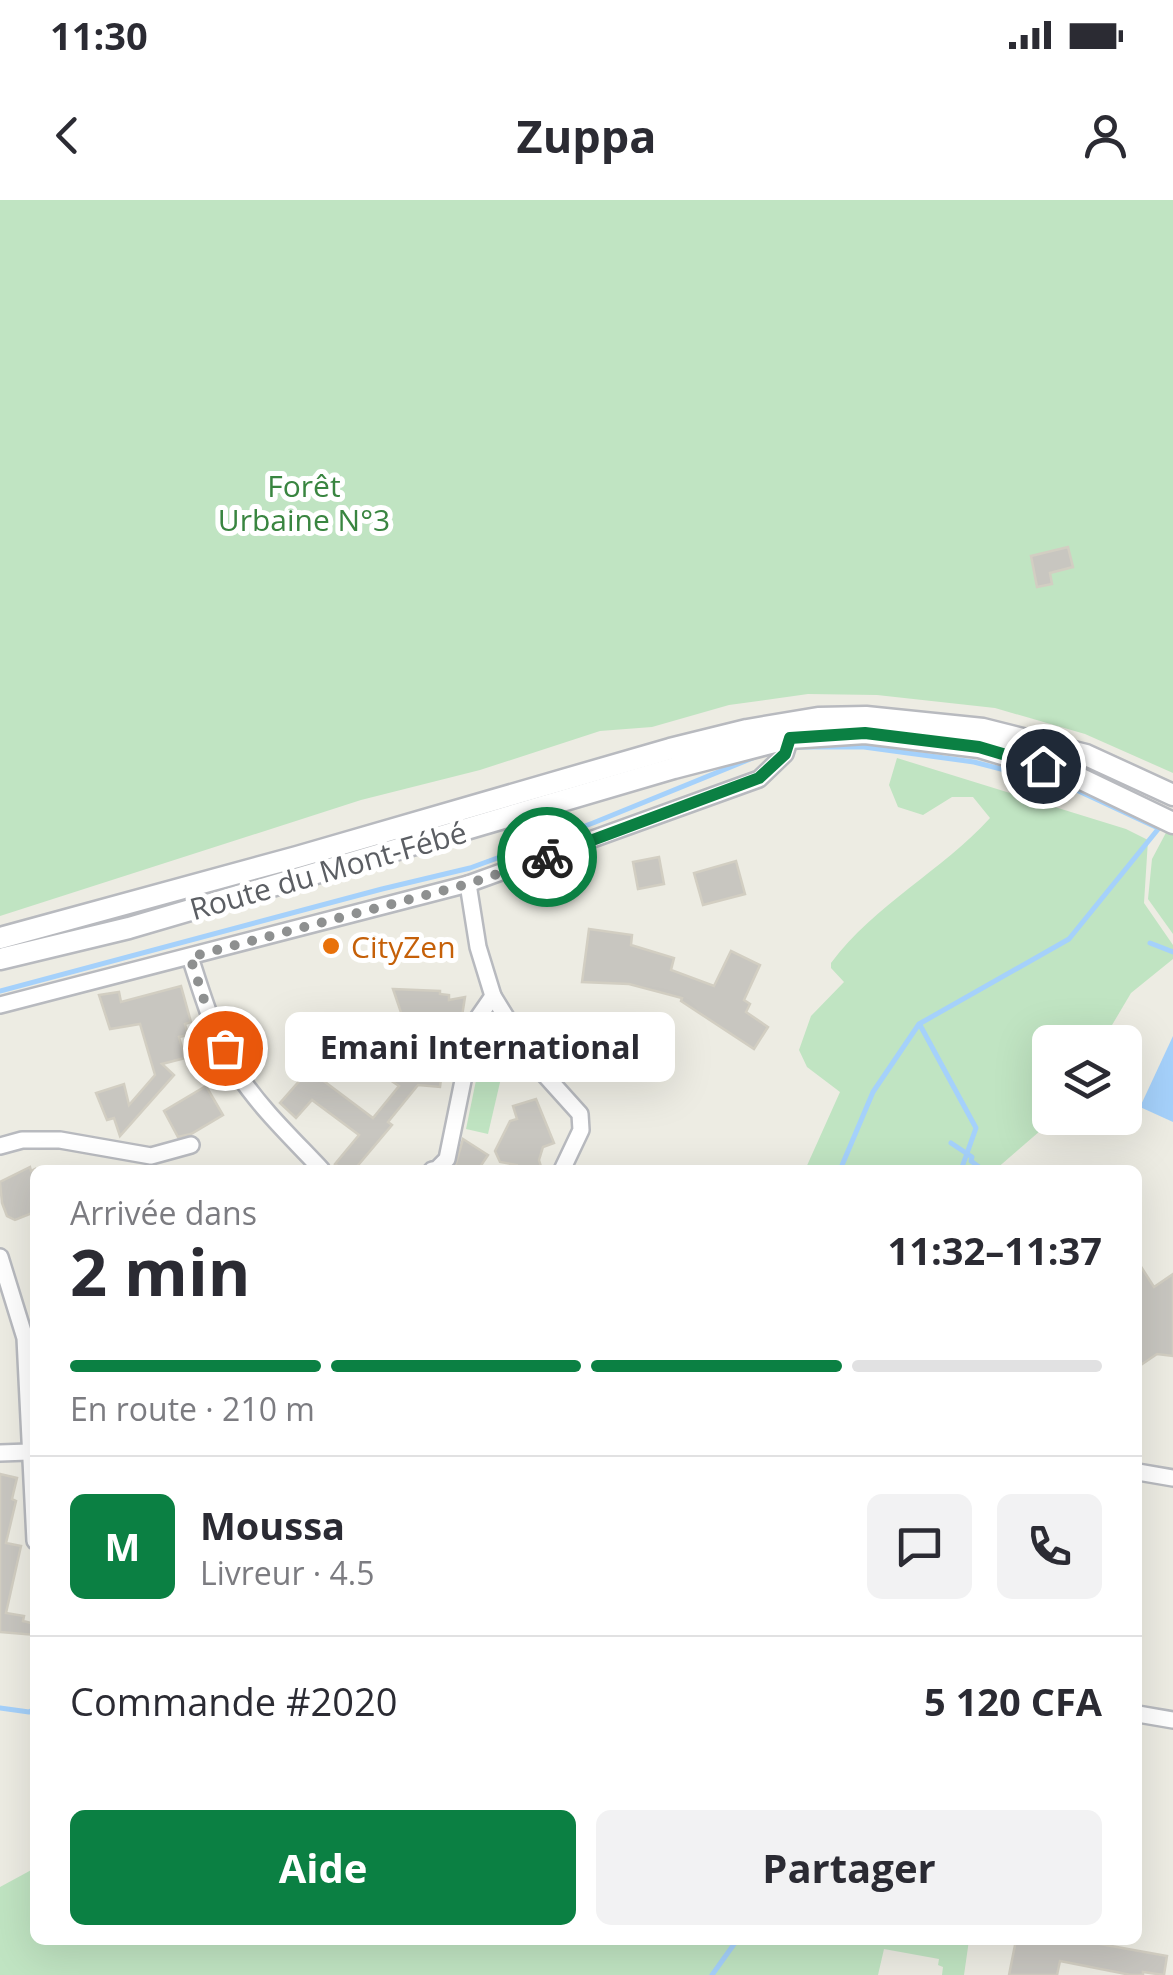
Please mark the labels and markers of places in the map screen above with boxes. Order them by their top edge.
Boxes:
pin [1001,724,1086,809]
place label: CityZen [351,926,456,967]
marker: CityZen [320,935,342,957]
pin [183,1006,268,1091]
callout: Emani International [285,1013,675,1083]

